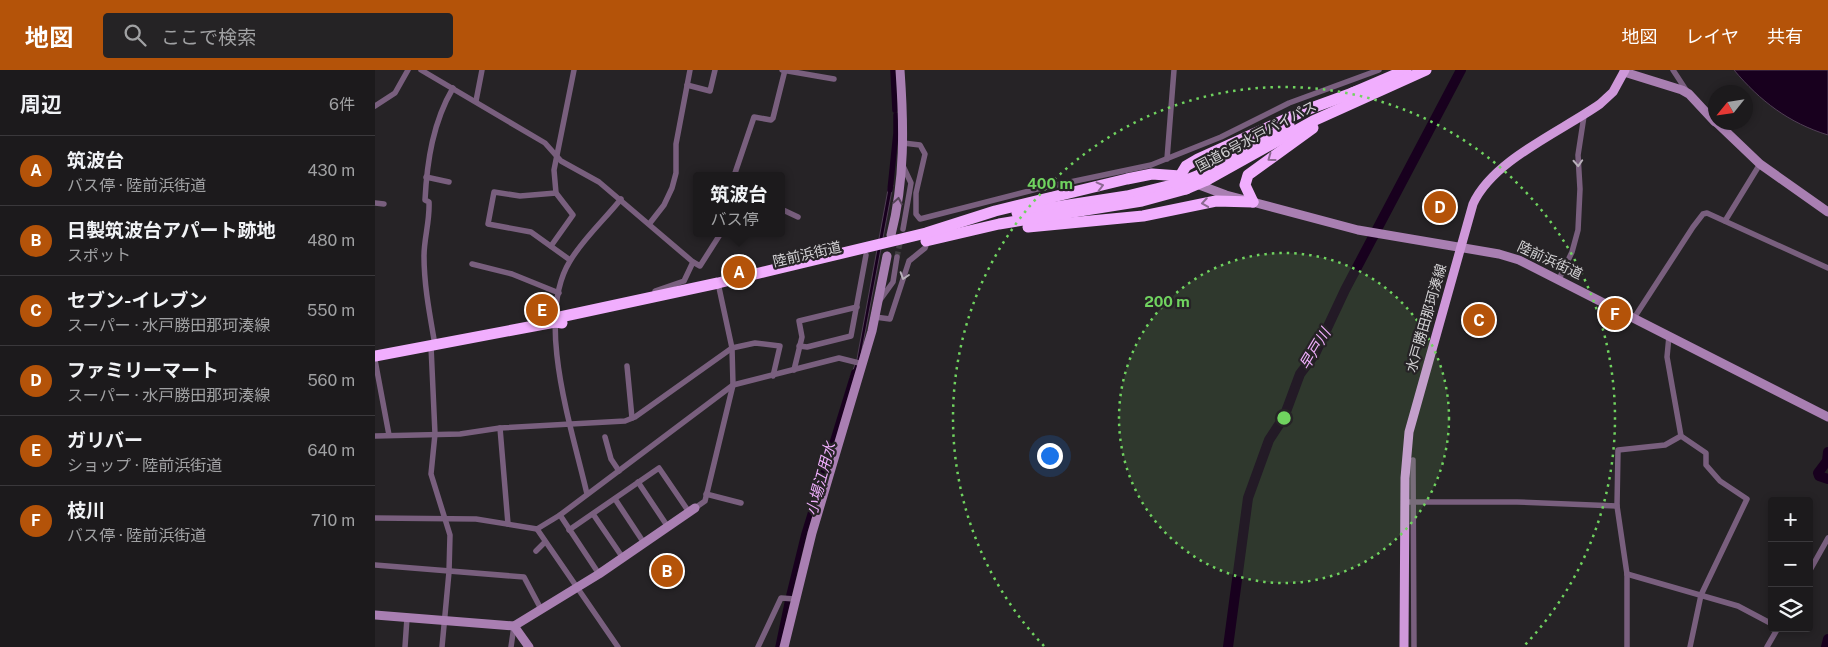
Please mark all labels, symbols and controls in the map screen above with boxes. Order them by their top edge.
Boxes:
search box [103,13,453,58]
icon: search [121,21,149,49]
text: 地図 [25,23,73,51]
text: ここで検索 [161,26,256,48]
text: 地図 [1622,26,1658,47]
text: レイヤ [1686,26,1739,47]
text: 共有 [1767,26,1803,47]
north arrow [1708,85,1753,130]
text: 周辺 [20,92,62,117]
text: 6件 [329,95,355,114]
street label: 国道6号水戸バイパス [1193,97,1319,175]
text: 筑波台 [67,149,124,171]
one-way arrow [1267,152,1277,161]
one-way arrow [1573,160,1584,168]
text: A [30,161,42,180]
text: 430 m [307,161,355,180]
popup [693,172,785,237]
text: 400 m [1027,175,1073,192]
text: バス停 · 陸前浜街道 [67,176,206,195]
one-way arrow [1096,181,1105,192]
text: 筑波台 [710,183,768,205]
pin: D [1424,188,1456,226]
one-way arrow [893,197,903,205]
one-way arrow [1200,197,1209,207]
text: バス停 [710,210,759,229]
text: 日製筑波台アパート跡地 [67,219,276,241]
text: B [31,231,41,250]
text: 480 m [307,231,355,250]
street label: 陸前浜街道 [771,238,843,270]
street label: 陸前浜街道 [1515,238,1585,282]
text: スポット [67,246,131,265]
pin: A [723,253,755,291]
street label: 水戸勝田那珂湊線 [1403,262,1449,374]
one-way arrow [899,272,909,280]
text: セブン-イレブン [67,289,207,311]
pin: E [526,291,558,329]
text: 200 m [1144,293,1190,310]
pin: F [1599,295,1631,333]
text: C [30,301,42,320]
text: 550 m [307,301,355,320]
pin: C [1463,301,1495,339]
text: スーパー · 水戸勝田那珂湊線 [67,316,270,335]
water label: 早戸川 [1296,323,1334,372]
text: ファミリーマート [67,359,219,381]
text: D [30,371,42,390]
text: 560 m [307,371,355,390]
text: スーパー · 水戸勝田那珂湊線 [67,386,270,405]
centre of rings [1275,409,1293,427]
text: ガリバー [67,429,143,451]
water label: 小場江用水 [803,439,839,517]
text: E [31,441,41,460]
text: 640 m [307,441,355,460]
your location [1037,443,1063,469]
text: ショップ · 陸前浜街道 [67,456,222,475]
map controls [1768,497,1813,632]
button: + [1768,497,1813,542]
text: 枝川 [67,499,105,521]
text: F [31,511,41,530]
text: 710 m [311,511,355,530]
text: バス停 · 陸前浜街道 [67,526,206,545]
button: − [1768,542,1813,587]
pin: B [651,552,683,590]
button: layers [1768,587,1813,632]

